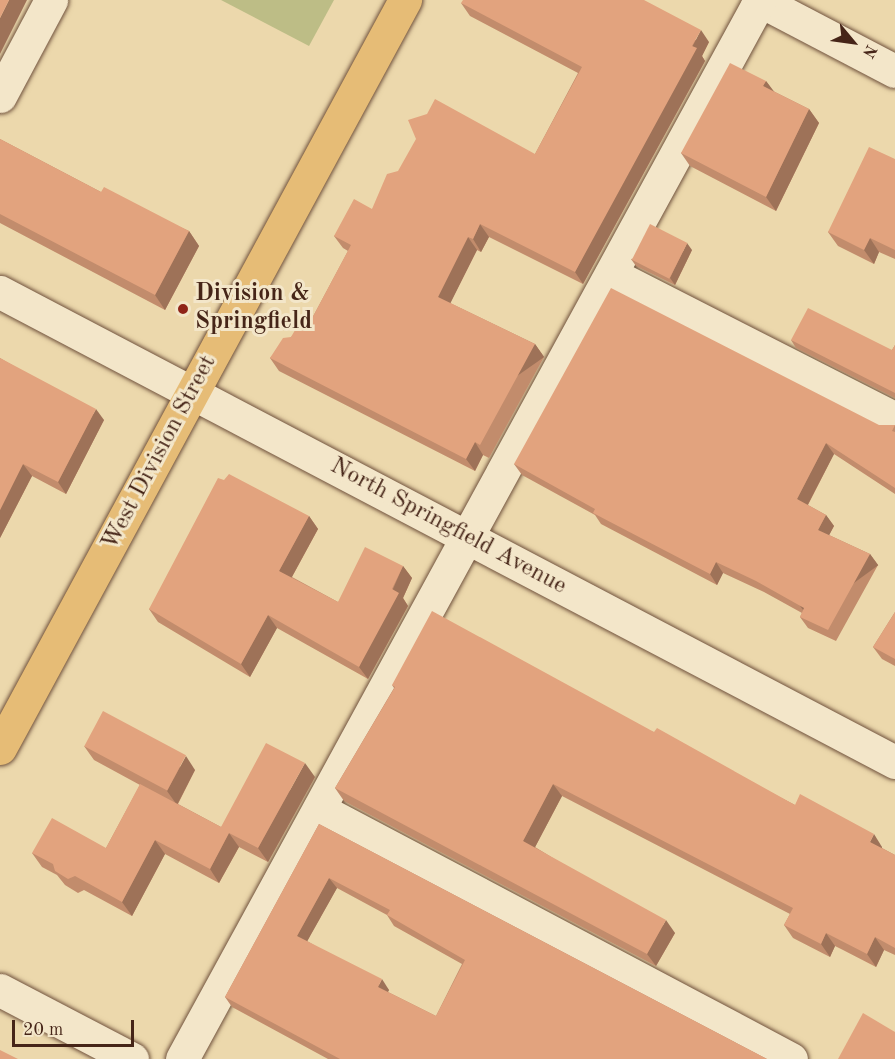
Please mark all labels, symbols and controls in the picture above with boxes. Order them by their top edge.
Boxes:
north arrow [823,12,883,72]
text: N [859,41,879,60]
place label: Division & Springfield [195,281,312,337]
marker: Division & Springfield [176,302,190,316]
street label: West Division Street [96,351,224,555]
street label: North Springfield Avenue [325,452,571,602]
scale bar [15,1008,136,1046]
text: 20 m [23,1021,63,1039]

